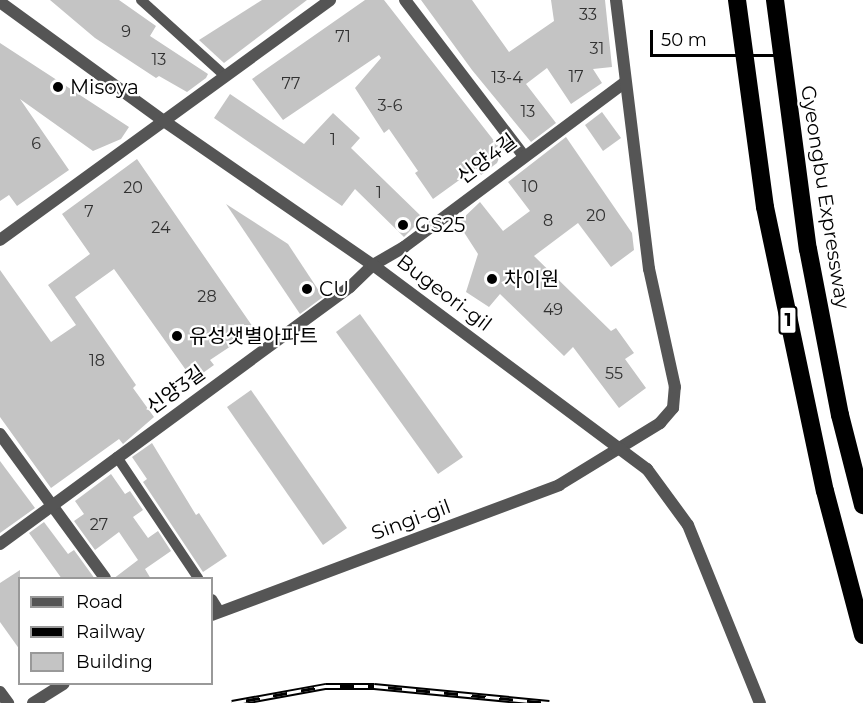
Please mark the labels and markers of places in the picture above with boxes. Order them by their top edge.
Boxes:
place label: Misoya [70,75,139,99]
marker: Misoya [51,80,65,94]
place label: GS25 [415,213,465,237]
marker: GS25 [396,218,410,232]
place label: 차이원 [504,267,559,291]
marker: 차이원 [485,272,499,286]
place label: CU [319,277,349,301]
marker: CU [300,282,314,296]
place label: 유성샛별아파트 [189,324,318,348]
marker: 유성샛별아파트 [170,329,184,343]

